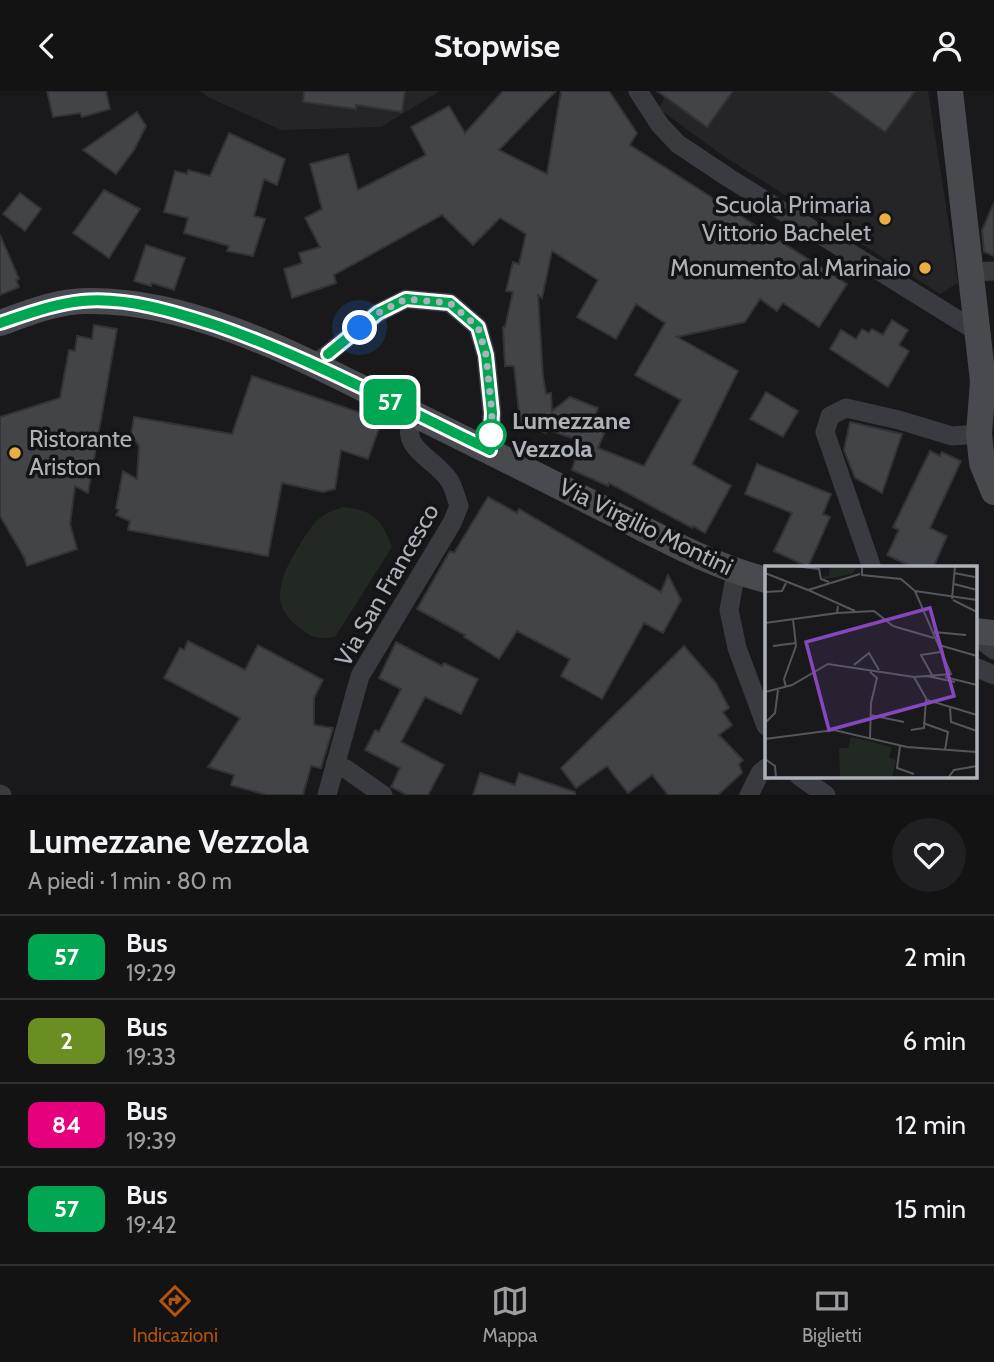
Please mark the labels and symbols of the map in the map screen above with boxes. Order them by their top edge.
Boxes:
place label: Scuola Primaria Vittorio Bachelet [702,190,871,247]
marker: Scuola Primaria Vittorio Bachelet [877,211,893,227]
place label: Monumento al Marinaio [670,253,911,282]
marker: Monumento al Marinaio [917,260,933,276]
your location [342,310,377,345]
line badge: 57 [358,379,422,425]
place label: Lumezzane Vezzola [512,406,631,463]
marker: Lumezzane Vezzola [476,420,506,450]
place label: Ristorante Ariston [29,424,132,481]
marker: Ristorante Ariston [7,445,23,461]
street label: Via Virgilio Montini [554,472,738,581]
street label: Via San Francesco [328,498,445,671]
inset map [765,566,976,778]

